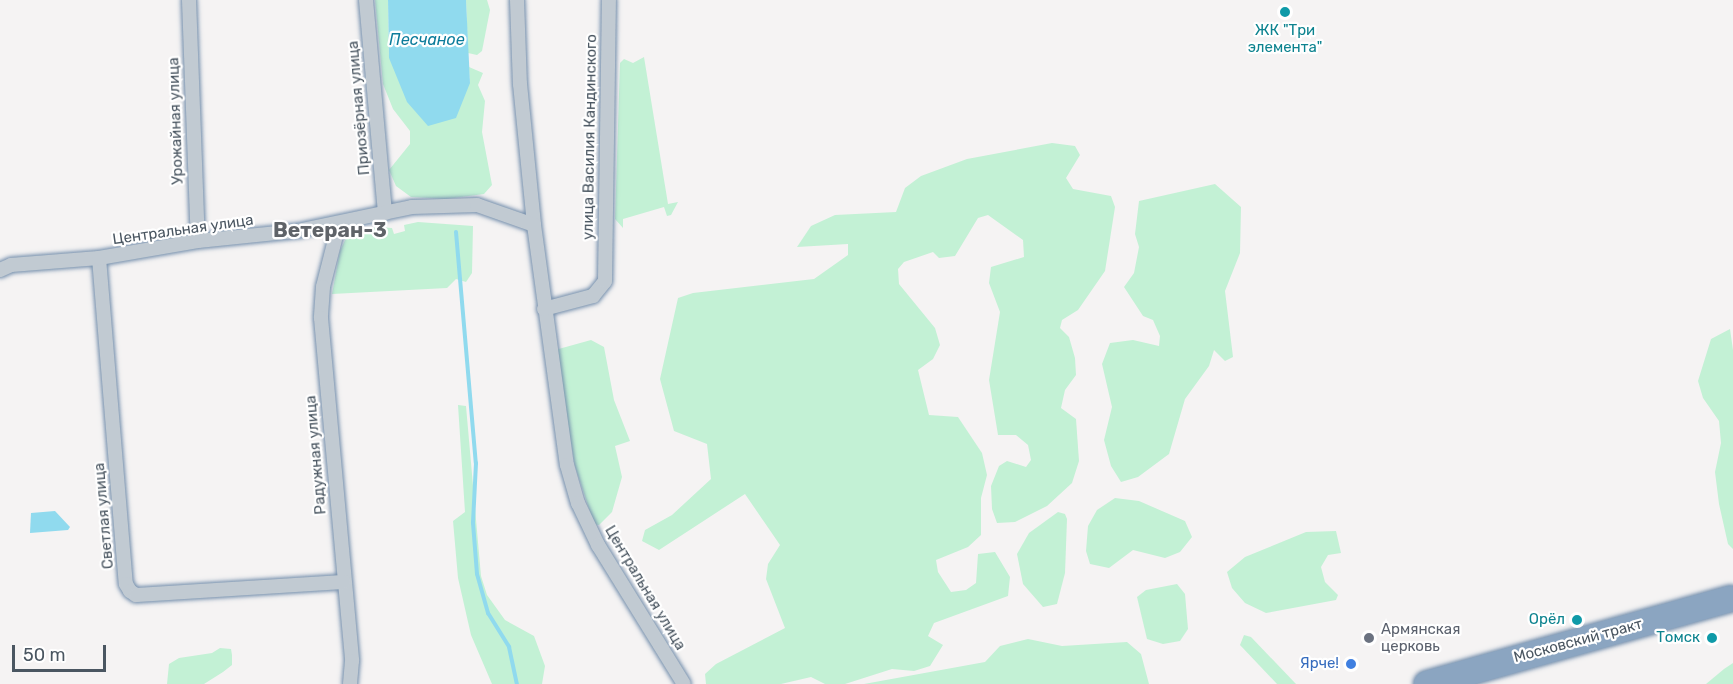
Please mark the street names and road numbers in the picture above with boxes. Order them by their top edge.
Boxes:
street label: улица Василия Кандинского [579,34,601,240]
street label: Приозёрная улица [344,40,374,176]
street label: Урожайная улица [165,57,187,185]
street label: Центральная улица [111,211,255,249]
street label: Радужная улица [302,395,330,515]
street label: Светлая улица [90,462,118,570]
street label: Центральная улица [601,523,689,653]
street label: Московский тракт [1512,615,1644,667]

